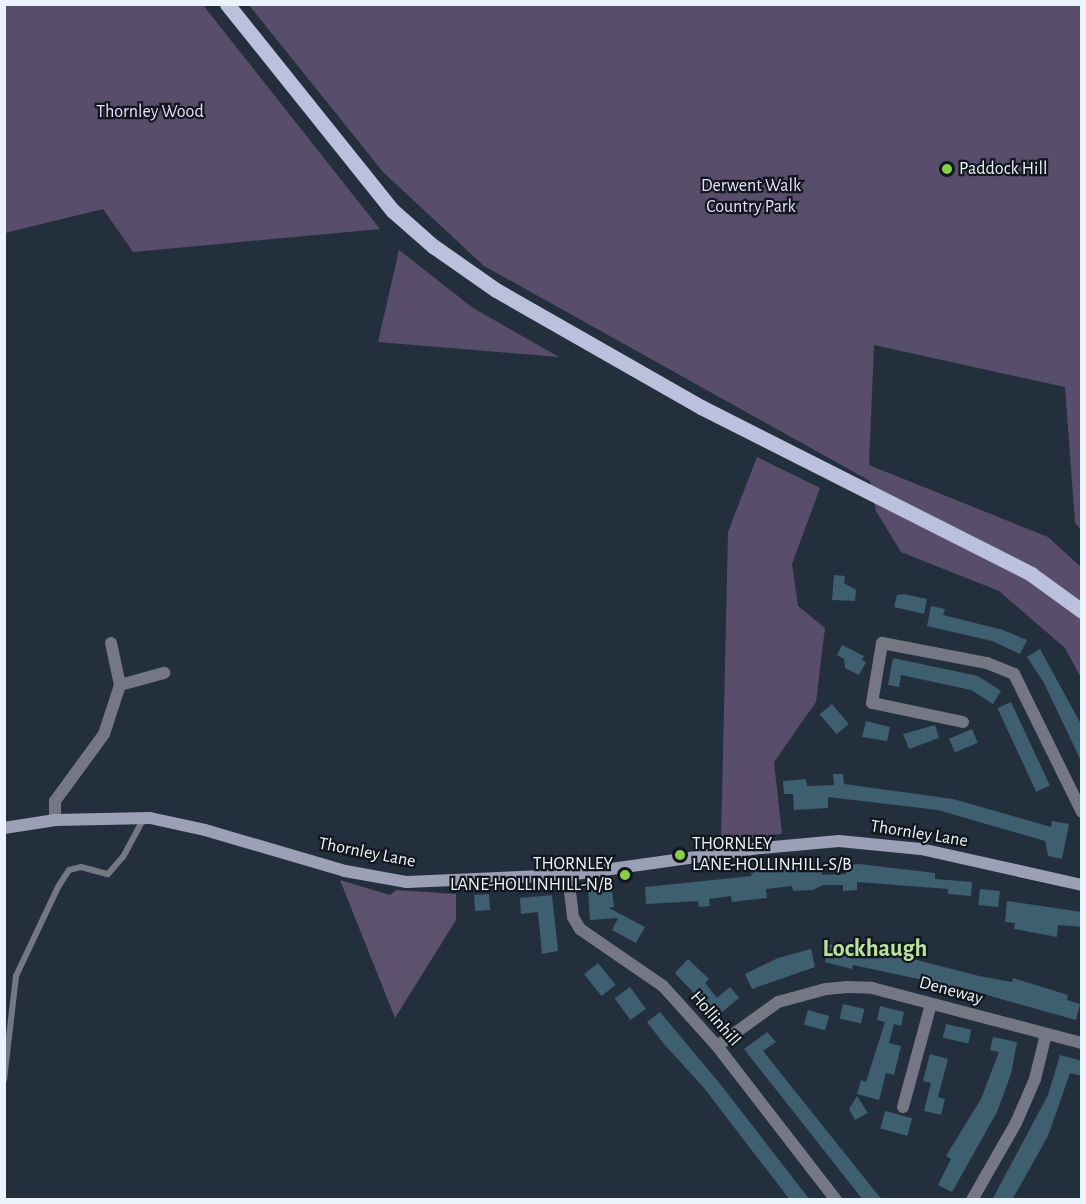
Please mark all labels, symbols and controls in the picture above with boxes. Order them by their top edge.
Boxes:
park label: Thornley Wood [96,101,204,123]
place label: Paddock Hill [959,158,1047,180]
marker: Paddock Hill [940,162,954,176]
park label: Derwent Walk Country Park [701,176,801,219]
street label: Thornley Lane [869,816,969,852]
street label: Thornley Lane [317,833,417,873]
place label: THORNLEY LANE-HOLLINHILL-S/B [692,834,852,876]
marker: THORNLEY LANE-HOLLINHILL-S/B [673,848,687,862]
place label: THORNLEY LANE-HOLLINHILL-N/B [450,854,613,896]
marker: THORNLEY LANE-HOLLINHILL-N/B [618,868,632,882]
district label: Lockhaugh [823,936,927,964]
street label: Deneway [917,972,985,1010]
street label: Hollinhill [685,987,745,1051]

